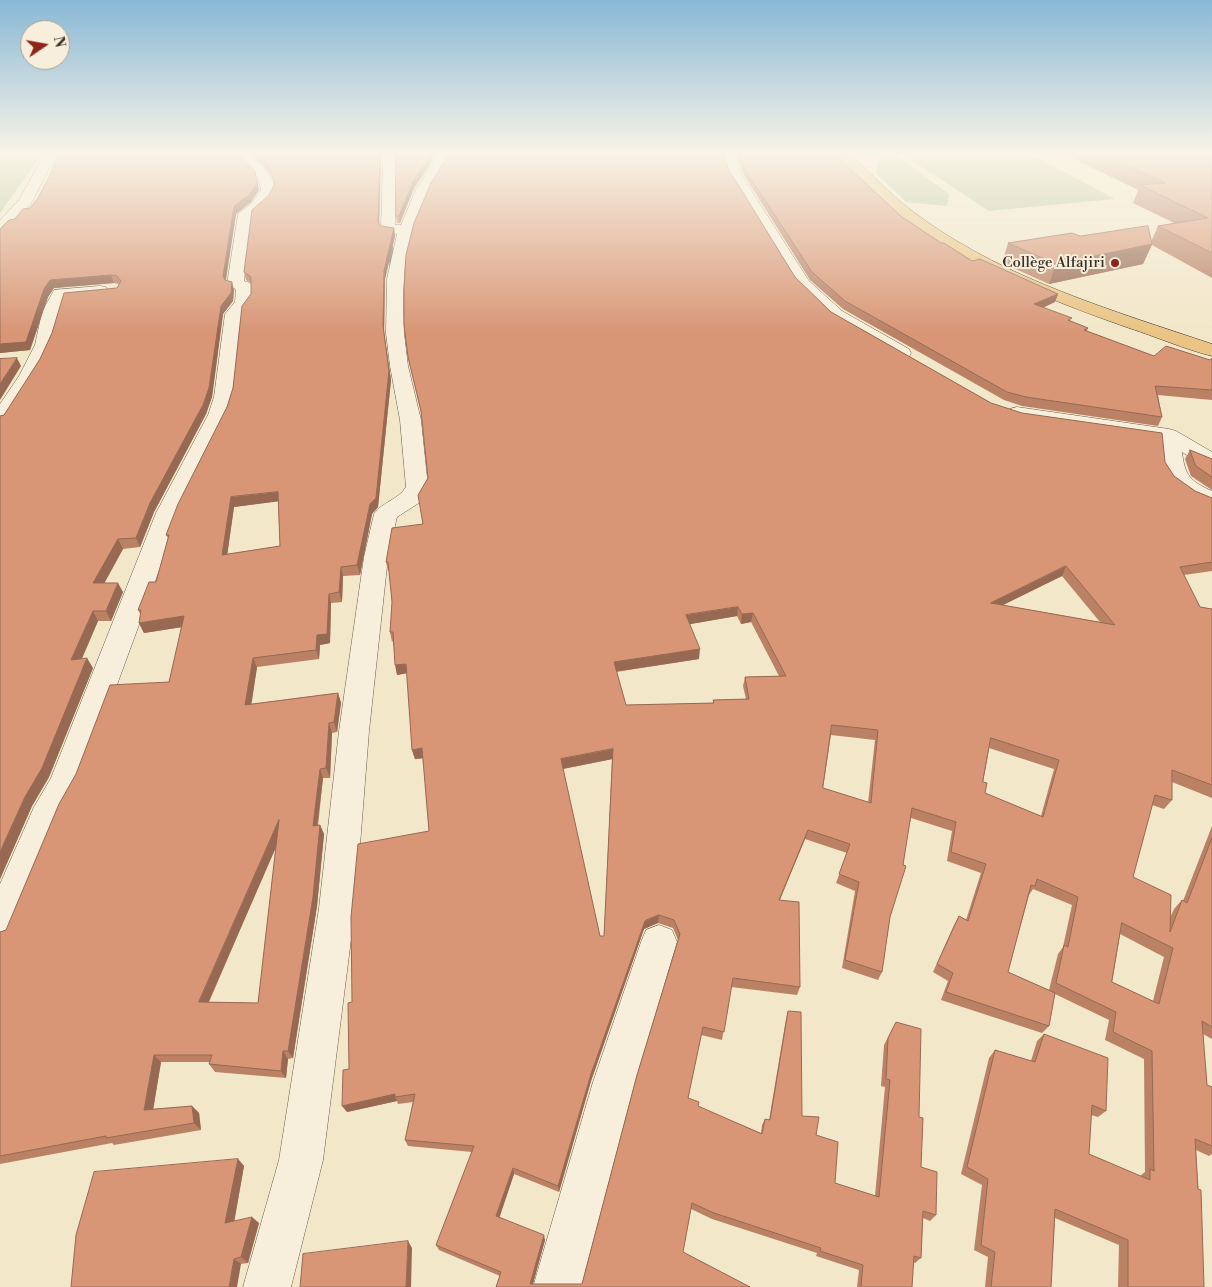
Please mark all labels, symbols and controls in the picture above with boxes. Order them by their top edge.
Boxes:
north arrow [20,20,70,70]
text: N [49,35,69,49]
place label: Collège Alfajiri [1002,254,1105,272]
marker: Collège Alfajiri [1109,257,1121,269]

